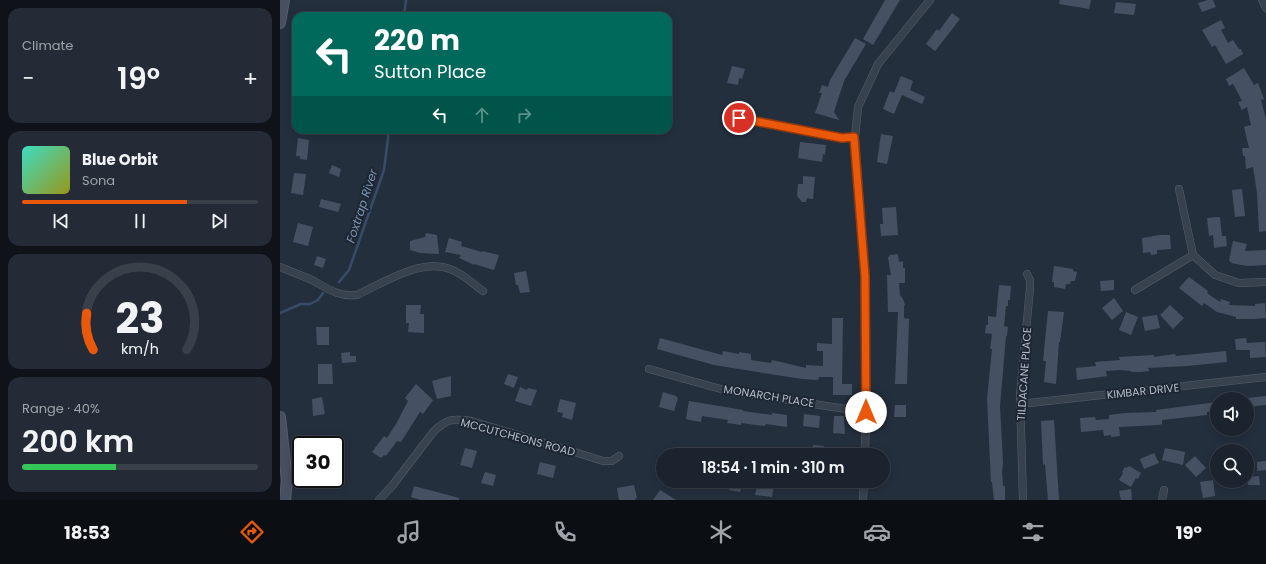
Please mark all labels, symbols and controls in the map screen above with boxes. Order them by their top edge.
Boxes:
text: 220 m [374,21,460,60]
icon: left [308,28,360,80]
text: Climate [22,36,73,55]
text: 19° [117,57,160,100]
text: Sutton Place [374,59,486,84]
text: − [22,63,34,94]
text: + [243,63,258,94]
pin [722,101,756,135]
icon: left [429,104,451,126]
icon: ahead [471,104,493,126]
icon: right [513,104,535,126]
icon: arrive [728,107,750,129]
text: Blue Orbit [82,149,158,170]
water label: Foxtrap River [342,166,382,245]
text: Sona [82,171,115,190]
icon: previous [50,210,72,232]
icon: pause [129,210,151,232]
icon: next [208,210,230,232]
text: 23 [116,288,164,347]
street label: TILDACANE PLACE [1013,327,1035,421]
text: km/h [121,338,159,358]
street label: KIMBAR DRIVE [1106,379,1180,403]
street label: MONARCH PLACE [722,381,816,411]
position arrow [845,391,887,433]
map controls [1210,392,1254,488]
button: sound [1210,392,1254,436]
text: Range · 40% [22,399,100,418]
street label: MCCUTCHEONS ROAD [459,414,577,460]
text: 200 km [22,420,134,463]
speed limit sign: 30 [292,436,344,488]
button: search [1210,444,1254,488]
text: 18:54 · 1 min · 310 m [701,457,845,478]
icon: directions [238,518,266,546]
icon: music [395,518,423,546]
icon: phone [551,518,579,546]
icon: climate [707,518,735,546]
icon: car [863,518,891,546]
icon: filters [1019,518,1047,546]
text: 18:53 [64,520,110,545]
text: 19° [1176,520,1202,545]

